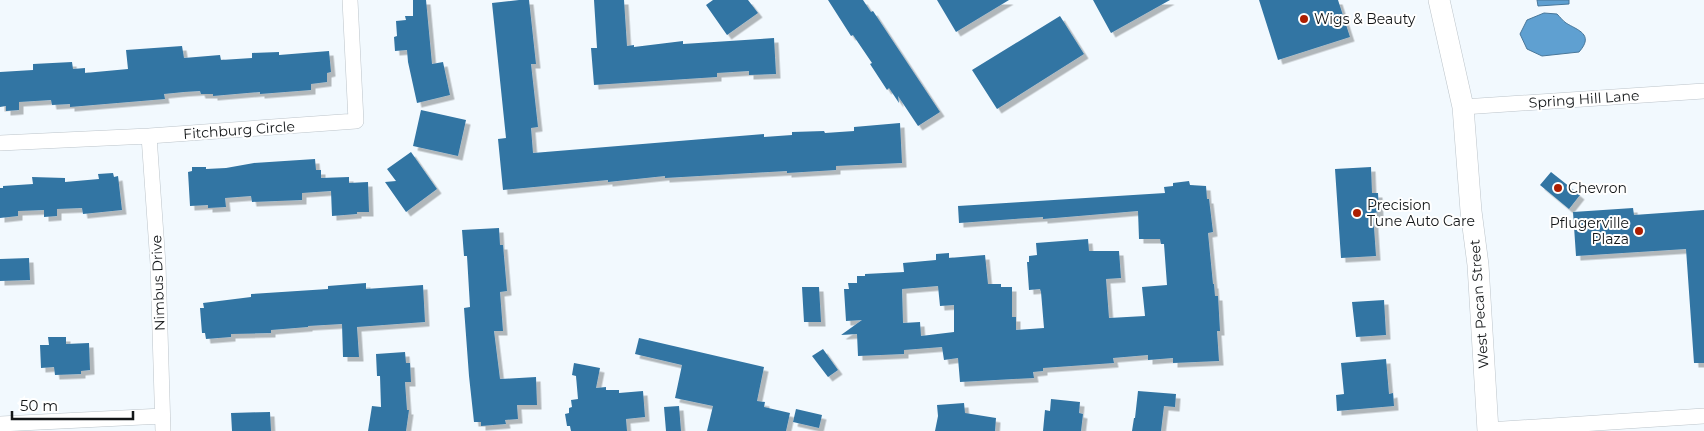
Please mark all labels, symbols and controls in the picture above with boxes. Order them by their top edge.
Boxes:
place label: Wigs & Beauty [1314,10,1416,28]
marker: Wigs & Beauty [1298,13,1310,25]
street label: Spring Hill Lane [1528,86,1640,112]
street label: Fitchburg Circle [183,117,295,143]
place label: Chevron [1568,179,1627,197]
marker: Chevron [1552,182,1564,194]
place label: Precision Tune Auto Care [1367,196,1475,230]
marker: Precision Tune Auto Care [1351,207,1363,219]
place label: Pflugerville Plaza [1550,214,1629,248]
marker: Pflugerville Plaza [1633,225,1645,237]
street label: Nimbus Drive [147,235,169,331]
street label: West Pecan Street [1465,239,1492,369]
scale bar [12,388,134,420]
text: 50 m [20,396,58,415]

